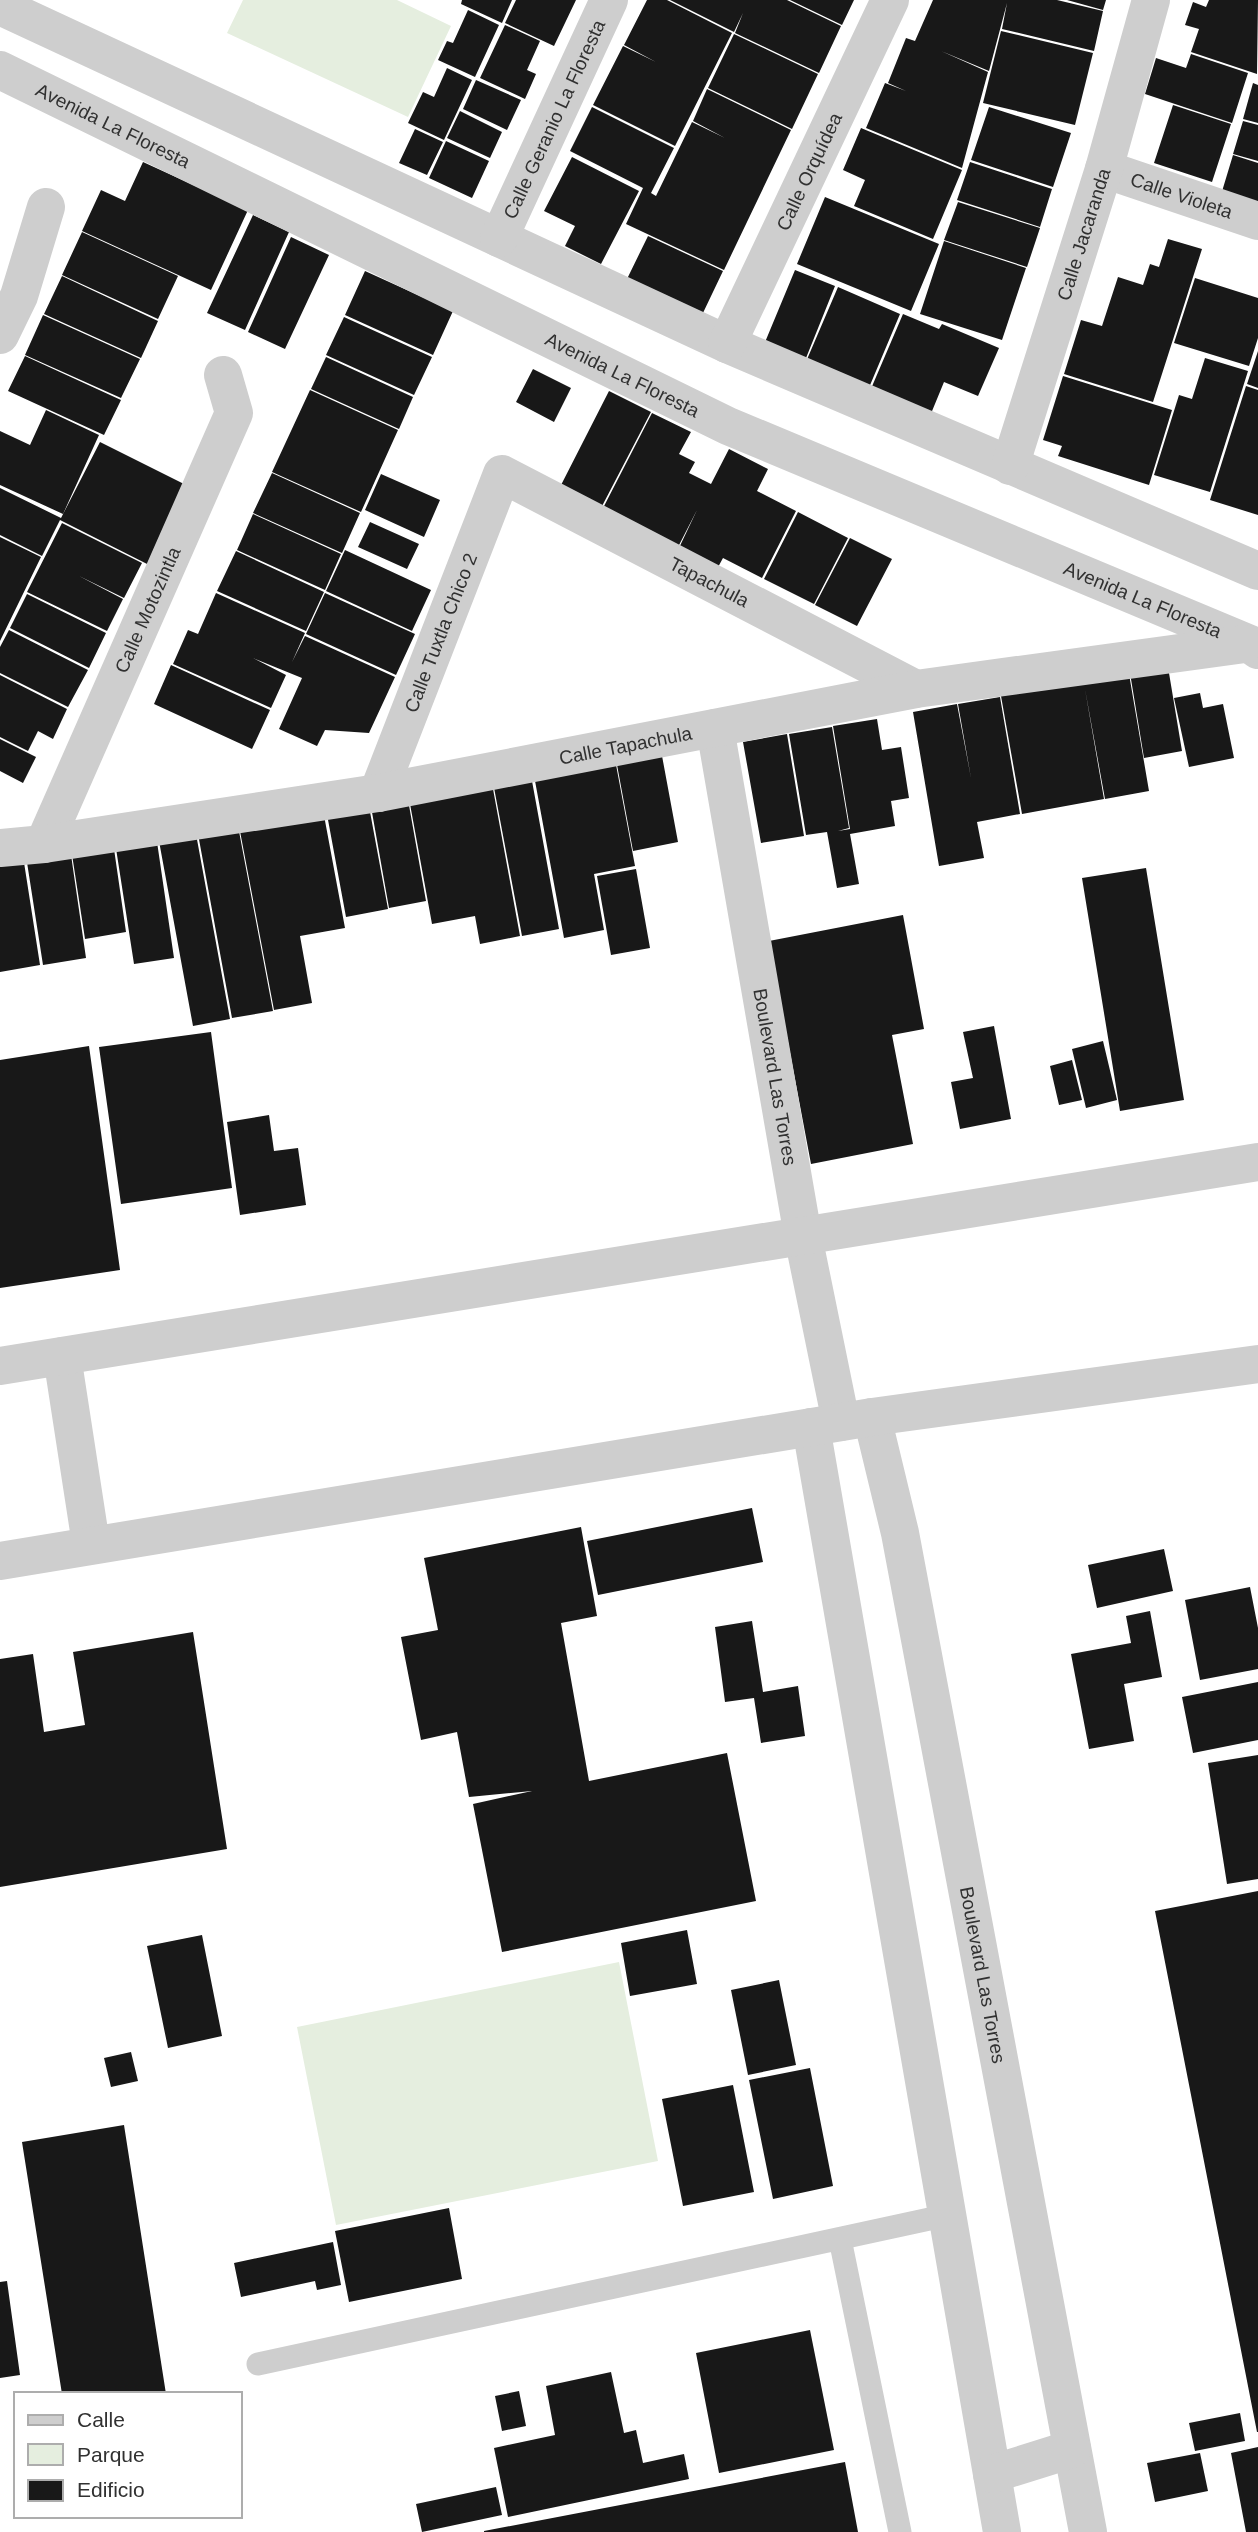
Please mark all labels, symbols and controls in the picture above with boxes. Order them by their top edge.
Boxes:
street label: Calle Geranio La Floresta [499,16,609,222]
street label: Avenida La Floresta [33,79,194,172]
street label: Calle Orquídea [772,109,846,234]
street label: Calle Jacaranda [1053,165,1114,303]
street label: Calle Violeta [1128,168,1236,222]
street label: Avenida La Floresta [542,328,703,421]
street label: Calle Motozintla [110,543,184,676]
street label: Calle Tuxtla Chico 2 [400,550,481,715]
street label: Tapachula [666,552,753,611]
street label: Avenida La Floresta [1061,557,1225,642]
street label: Calle Tapachula [557,722,694,768]
street label: Boulevard Las Torres [750,987,801,1167]
street label: Boulevard Las Torres [956,1885,1010,2065]
legend [14,2392,242,2518]
text: Calle [77,2408,125,2431]
text: Parque [77,2443,145,2466]
text: Edificio [77,2478,145,2501]

